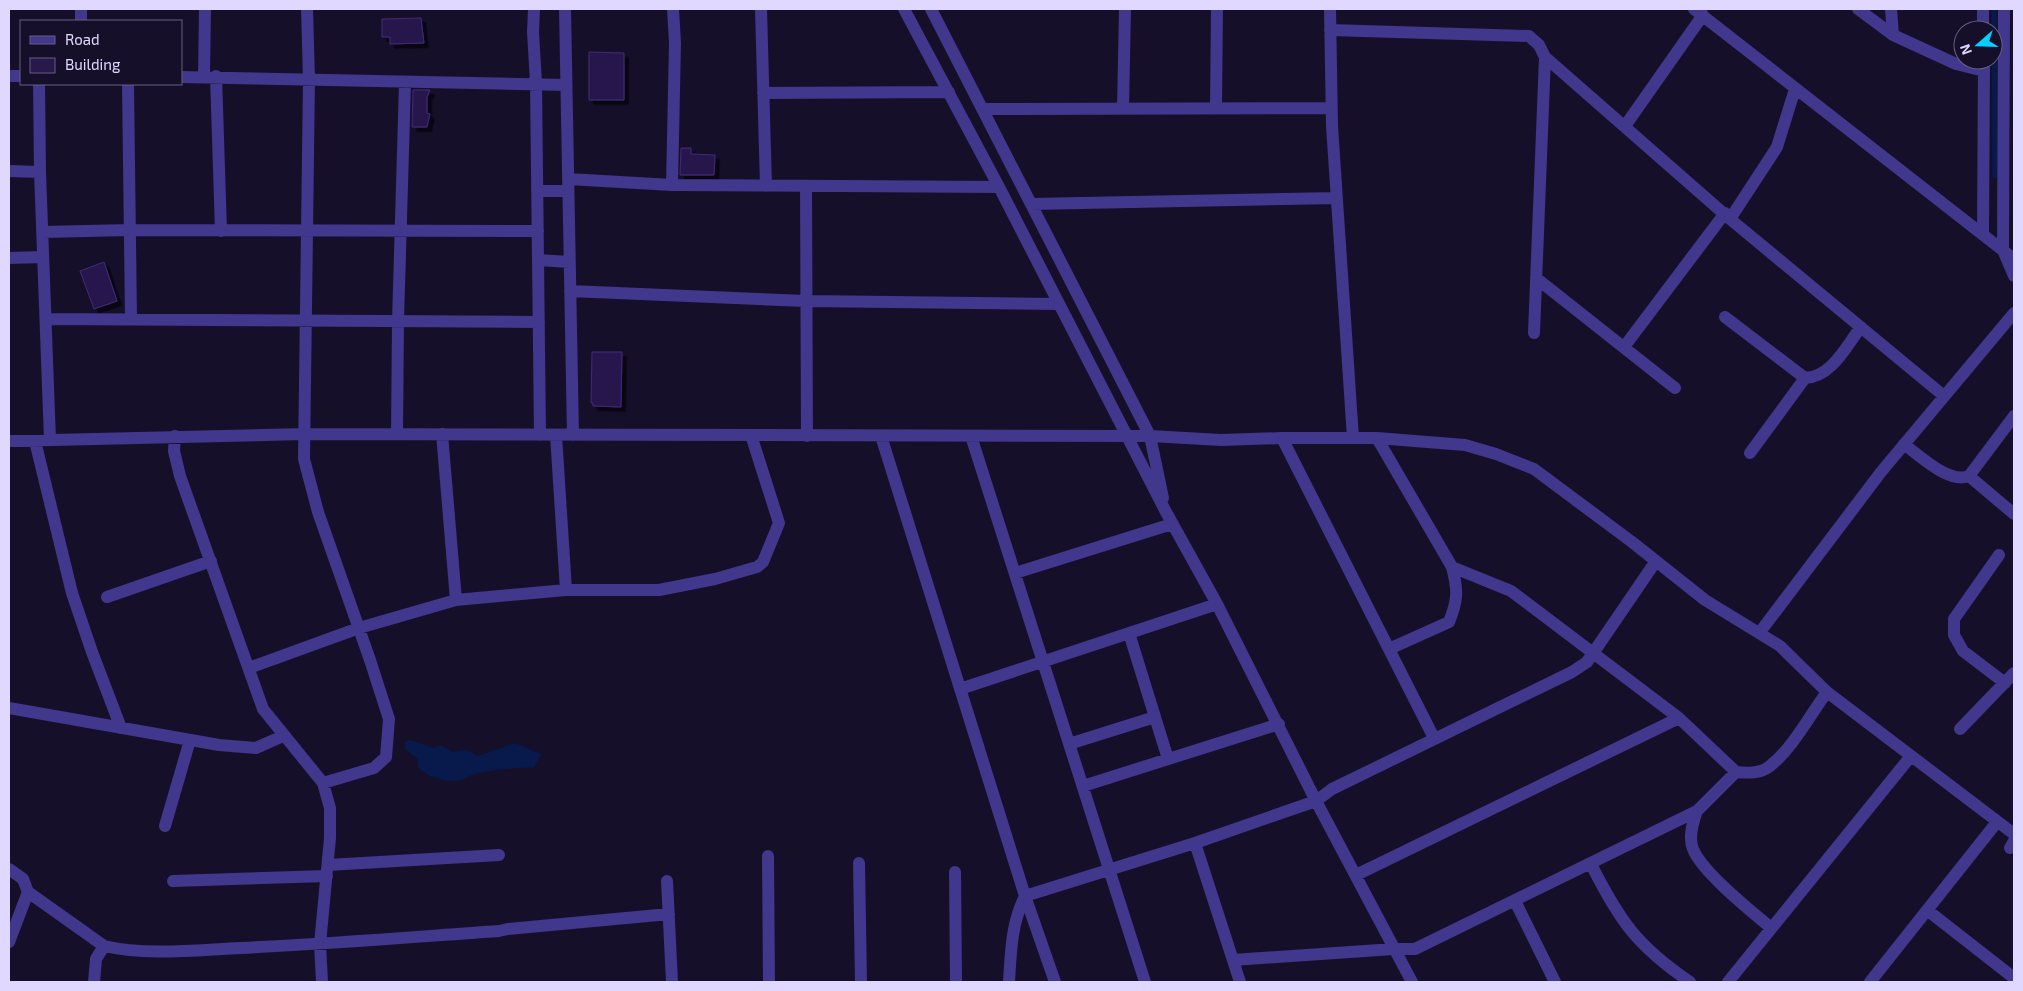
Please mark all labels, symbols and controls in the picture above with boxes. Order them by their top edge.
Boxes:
legend [20,20,182,85]
north arrow [1953,20,2003,70]
text: Road [65,30,100,48]
text: N [1956,42,1975,57]
text: Building [65,55,121,73]

